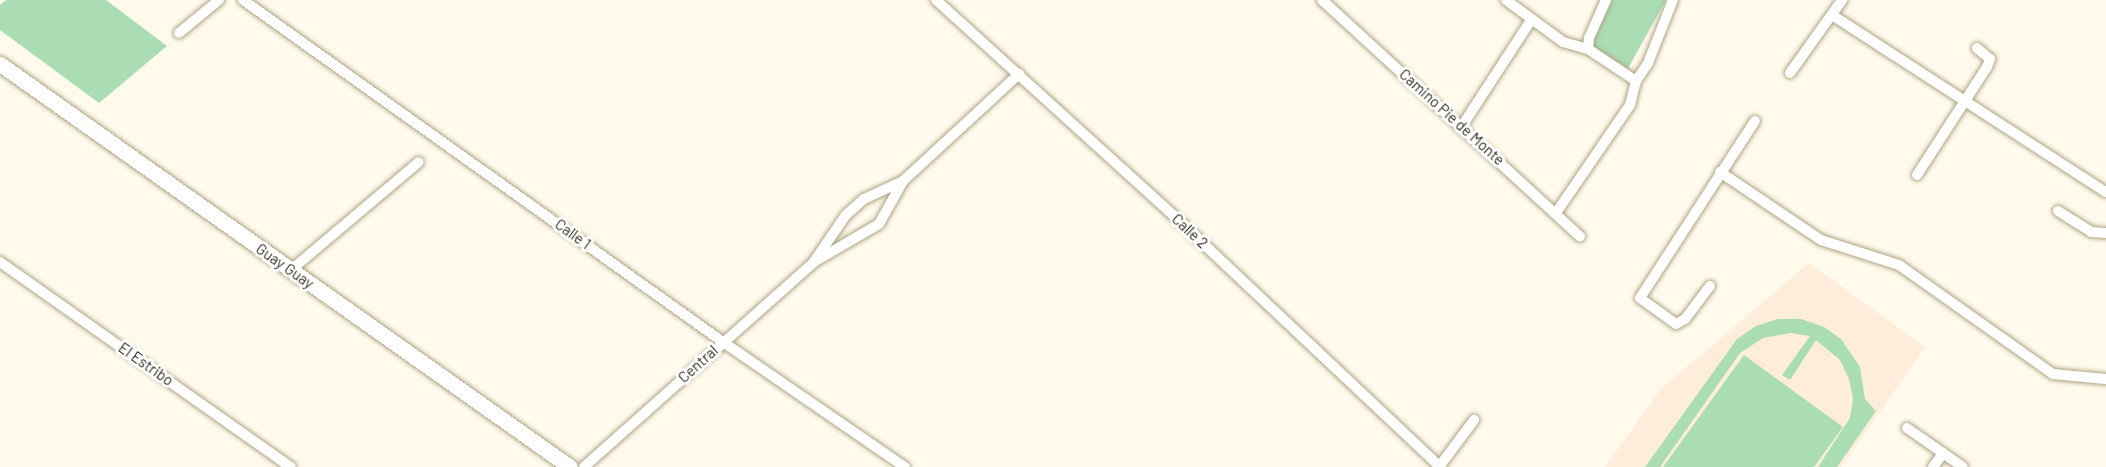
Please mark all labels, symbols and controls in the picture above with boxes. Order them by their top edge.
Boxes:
street label: Camino Pie de Monte [1396,65,1508,169]
street label: Calle 2 [1168,210,1212,252]
street label: Calle 1 [552,215,594,253]
street label: Guay Guay [253,240,317,292]
street label: El Estribo [115,339,177,389]
street label: Central [674,342,722,386]

